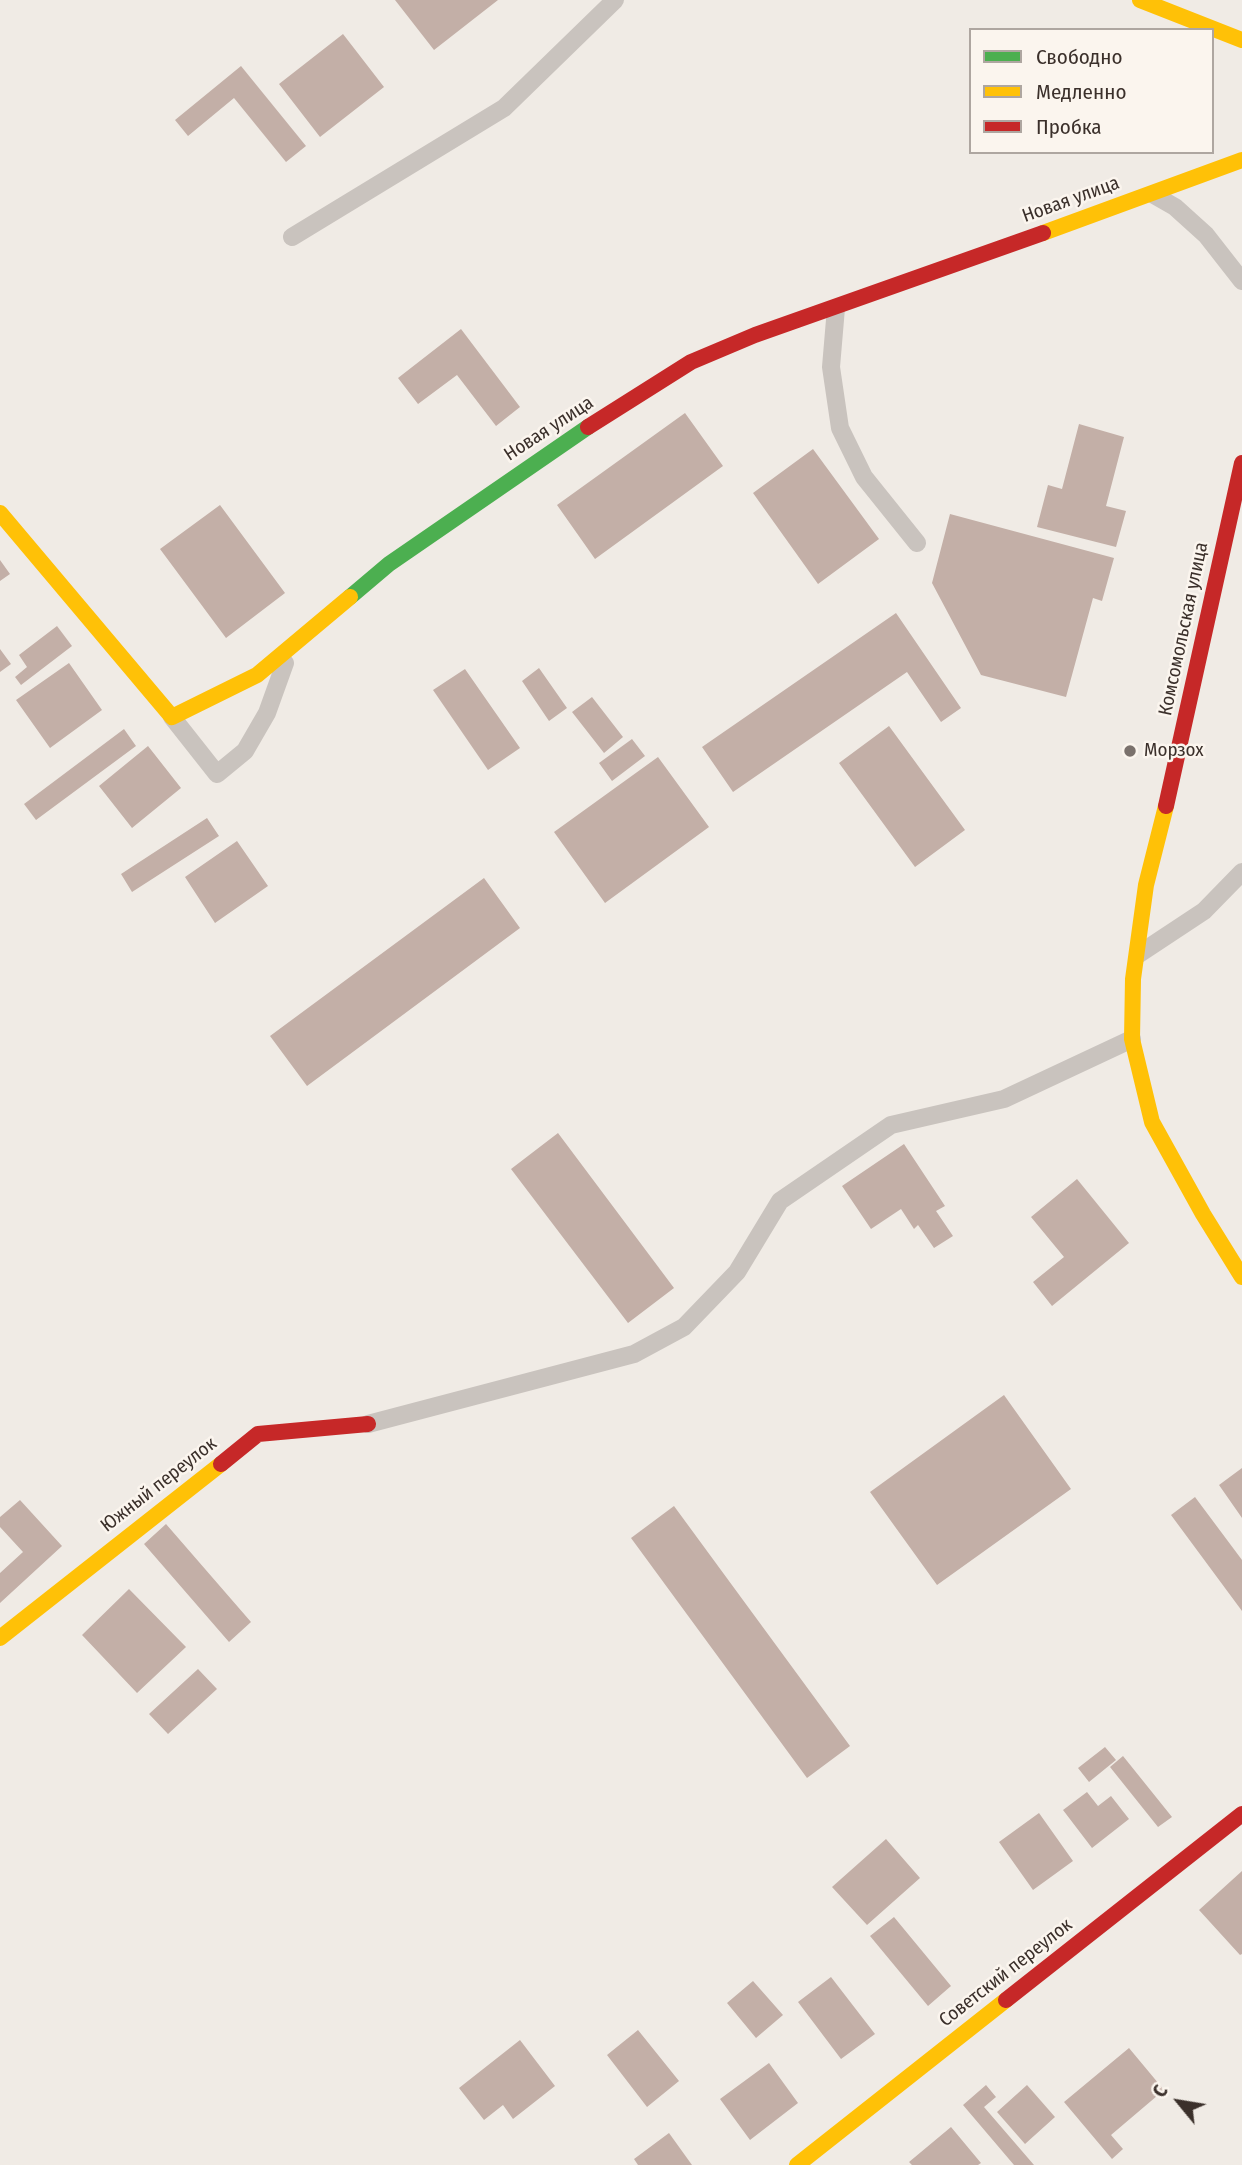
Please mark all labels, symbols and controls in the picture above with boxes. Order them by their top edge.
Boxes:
legend [969,28,1214,154]
text: Свободно [1036,44,1122,70]
text: Медленно [1036,79,1126,105]
text: Пробка [1036,114,1102,140]
street label: Новая улица [1019,172,1123,228]
street label: Новая улица [500,392,598,466]
street label: Комсомольская улица [1154,540,1214,718]
place label: Морзох [1144,740,1204,762]
marker: Морзох [1122,743,1138,759]
street label: Южный переулок [97,1433,221,1537]
street label: Советский переулок [935,1914,1077,2032]
north arrow [1144,2067,1214,2137]
text: С [1148,2081,1173,2101]

